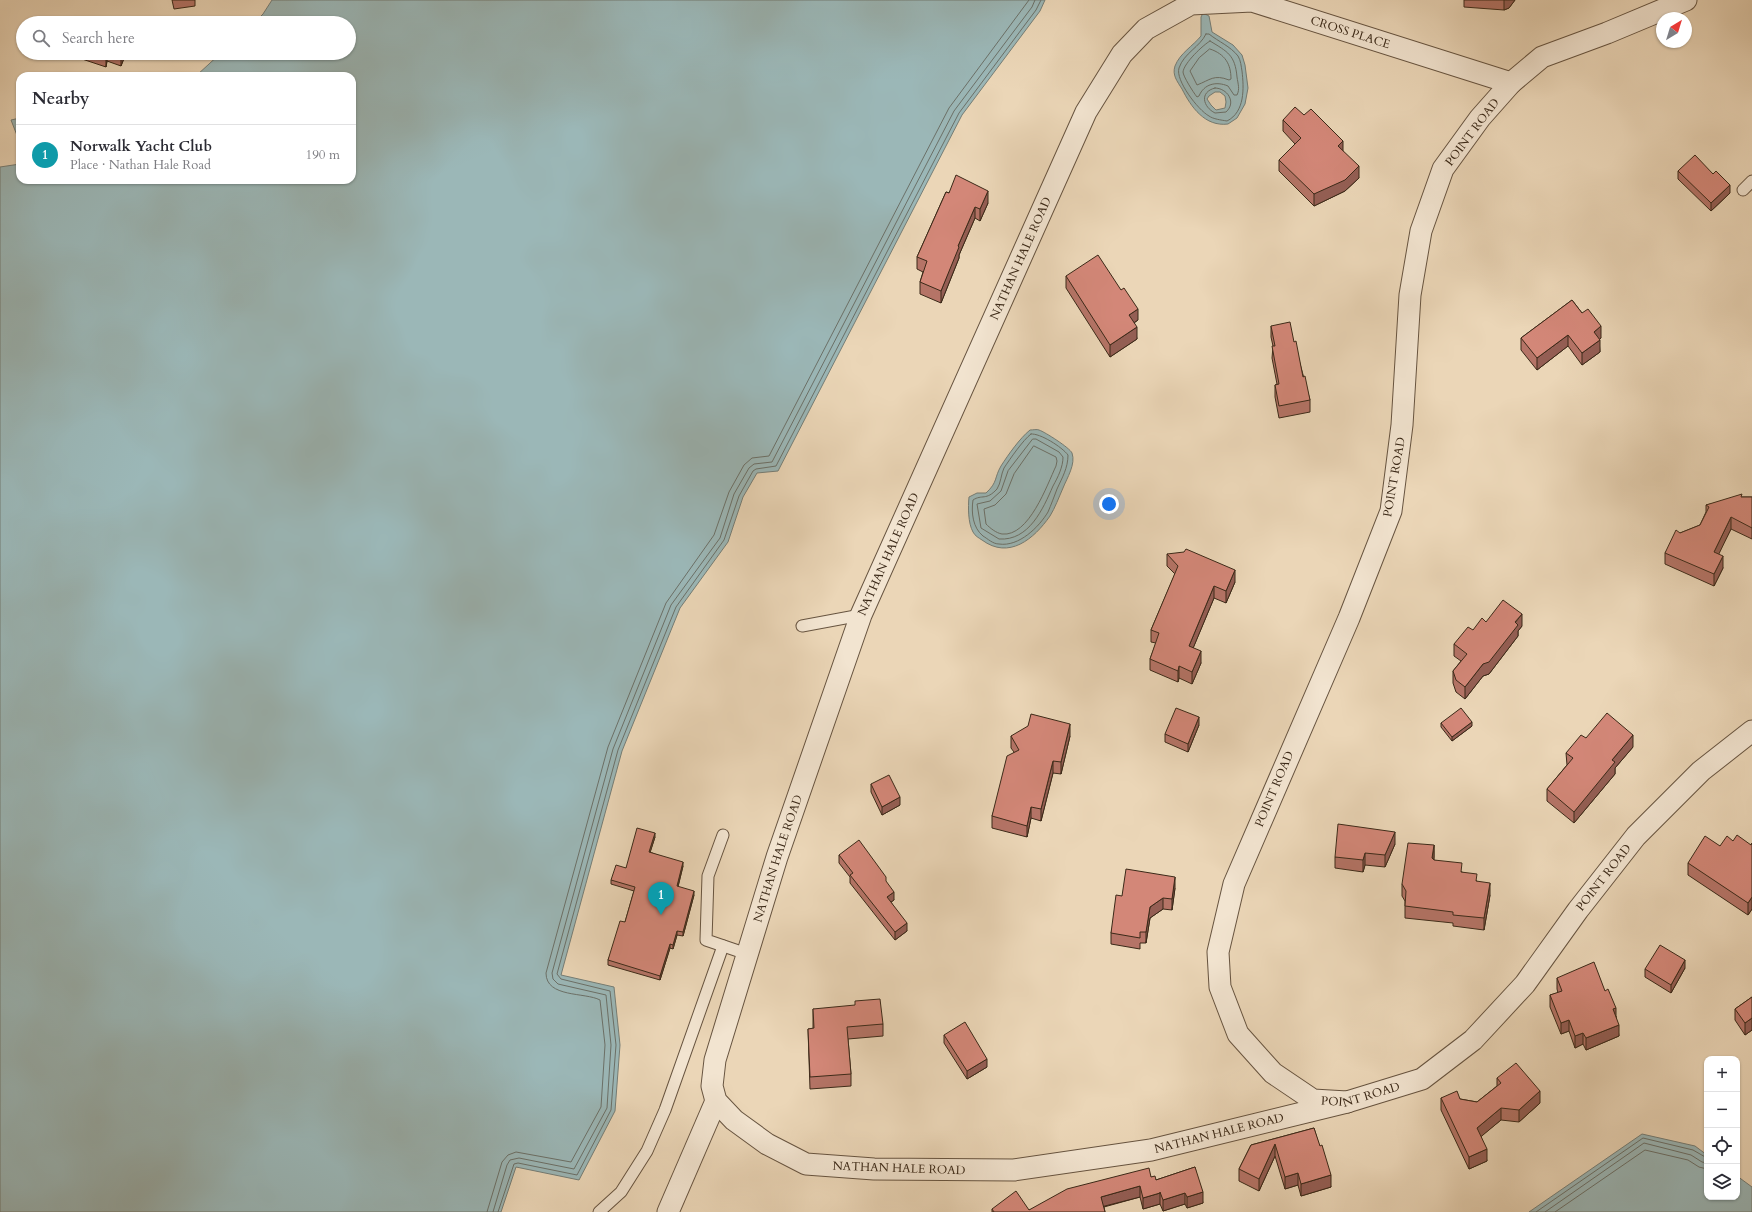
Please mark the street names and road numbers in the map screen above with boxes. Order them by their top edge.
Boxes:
street label: CROSS PLACE [1309,12,1392,52]
street label: POINT ROAD [1441,95,1503,169]
street label: NATHAN HALE ROAD [986,194,1055,322]
street label: POINT ROAD [1379,436,1409,518]
street label: NATHAN HALE ROAD [854,490,923,618]
street label: POINT ROAD [1251,748,1297,829]
street label: NATHAN HALE ROAD [750,792,806,924]
street label: POINT ROAD [1572,840,1635,914]
street label: POINT ROAD [1321,1078,1402,1111]
street label: NATHAN HALE ROAD [1153,1109,1286,1157]
street label: NATHAN HALE ROAD [832,1158,966,1178]

